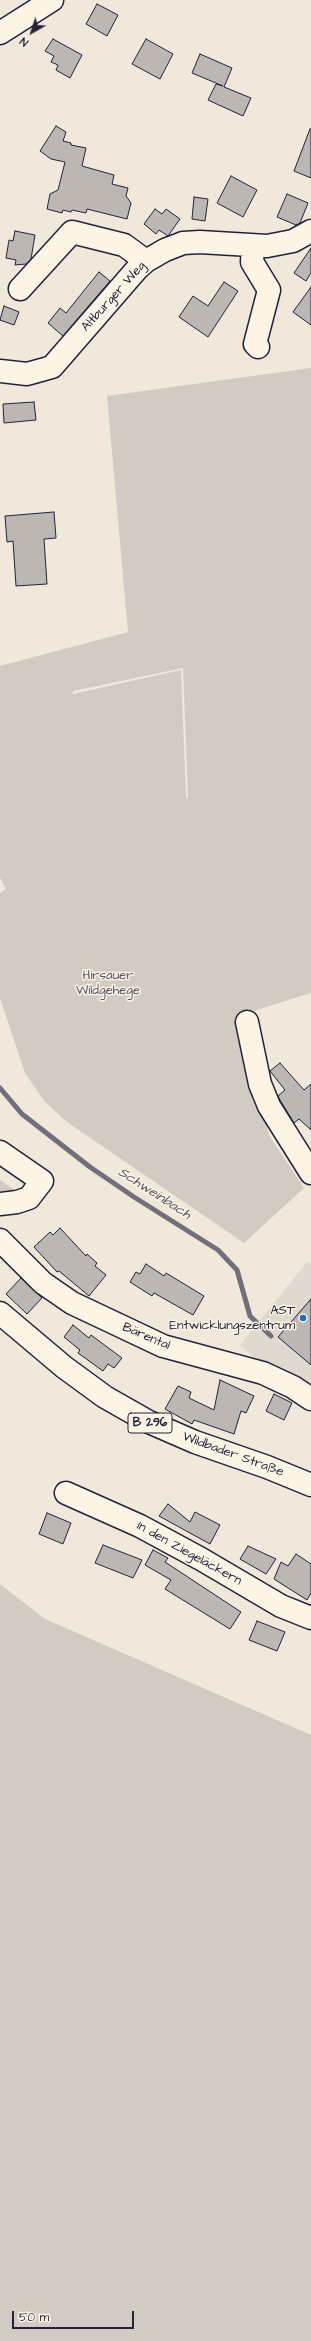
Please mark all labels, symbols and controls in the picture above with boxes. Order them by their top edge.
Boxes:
north arrow [12,12,52,52]
text: N [17,34,32,50]
street label: Altburger Weg [79,259,149,335]
park label: Hirsauer Wildgehege [76,968,140,999]
water label: Schweinbach [114,1164,194,1224]
place label: AST Entwicklungszentrum [169,1303,295,1334]
marker: AST Entwicklungszentrum [298,1313,308,1323]
street label: Bärental [120,1320,172,1354]
road number: B 296 [128,1413,172,1433]
street label: Wildbader Straße [180,1429,286,1481]
street label: In den Ziegeläckern [134,1519,244,1589]
scale bar [14,2303,136,2329]
text: 50 m [19,2309,49,2326]

